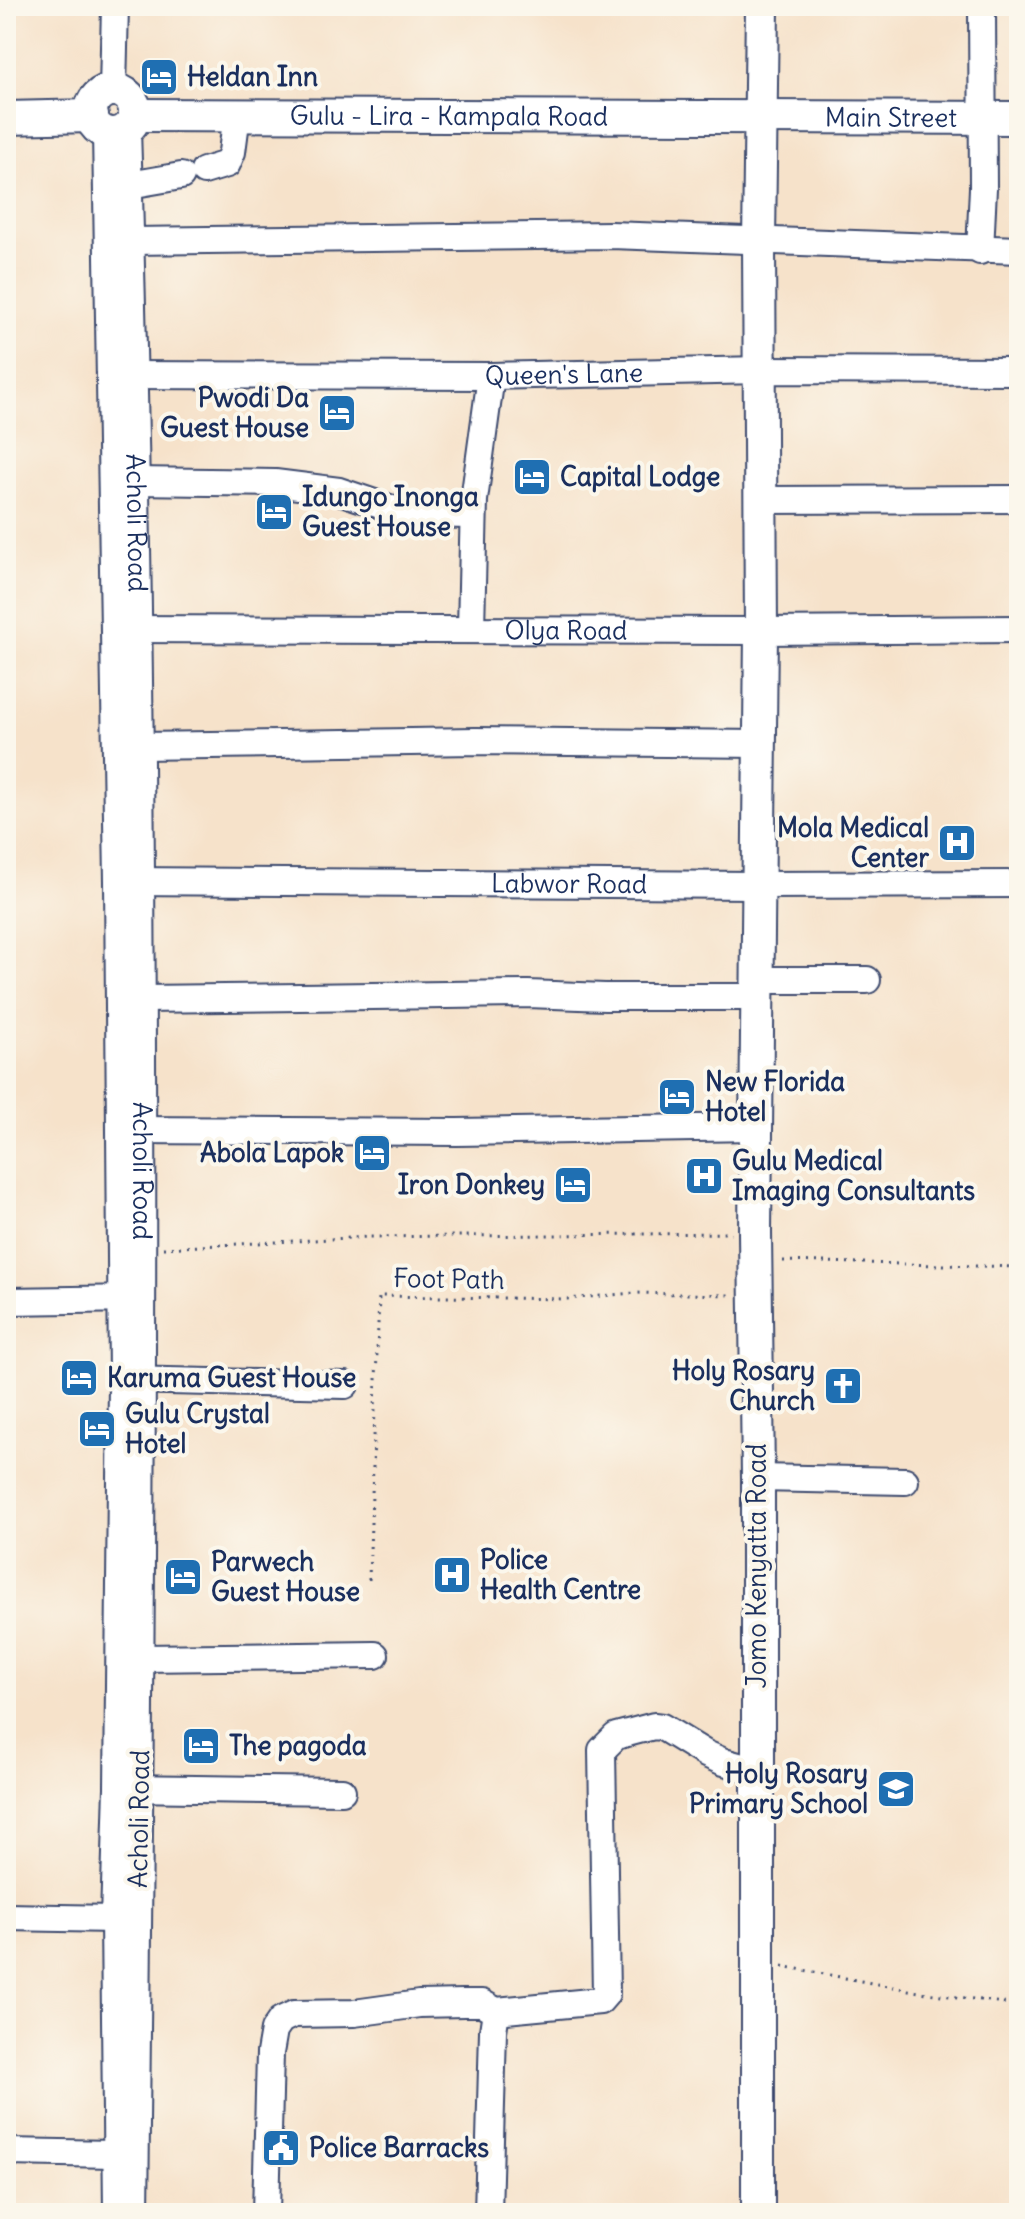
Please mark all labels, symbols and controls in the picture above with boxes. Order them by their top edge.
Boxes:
hotel icon: Heldan Inn [138,56,180,98]
place label: Heldan Inn [187,60,318,93]
street label: Gulu - Lira - Kampala Road [290,99,608,133]
street label: Main Street [825,100,957,134]
street label: Queen's Lane [484,356,643,392]
place label: Pwodi Da Guest House [160,381,309,444]
hotel icon: Pwodi Da Guest House [316,392,358,434]
street label: Acholi Road [119,453,155,592]
hotel icon: Capital Lodge [511,456,553,498]
place label: Capital Lodge [560,460,720,493]
place label: Idungo Inonga Guest House [302,480,479,543]
hotel icon: Idungo Inonga Guest House [253,491,295,533]
street label: Olya Road [505,613,627,647]
place label: Mola Medical Center [777,811,929,874]
hospital icon: Mola Medical Center [936,822,978,864]
street label: Labwor Road [491,866,647,900]
place label: New Florida Hotel [705,1065,845,1128]
hotel icon: New Florida Hotel [656,1076,698,1118]
street label: Acholi Road [126,1102,159,1240]
hotel icon: Abola Lapok [351,1132,393,1174]
place label: Abola Lapok [200,1136,344,1169]
place label: Gulu Medical Imaging Consultants [732,1144,975,1207]
hospital icon: Gulu Medical Imaging Consultants [683,1155,725,1197]
hotel icon: Iron Donkey [552,1164,594,1206]
place label: Iron Donkey [398,1168,545,1201]
street label: Foot Path [393,1261,505,1296]
place label: Holy Rosary Church [672,1354,815,1417]
hotel icon: Karuma Guest House [58,1357,100,1399]
place label: Karuma Guest House [107,1361,356,1394]
church icon: Holy Rosary Church [822,1365,864,1407]
place label: Gulu Crystal Hotel [125,1397,270,1460]
hotel icon: Gulu Crystal Hotel [76,1408,118,1450]
street label: Jomo Kenyatta Road [740,1444,773,1688]
place label: Police Health Centre [480,1543,641,1606]
place label: Parwech Guest House [211,1545,360,1608]
hospital icon: Police Health Centre [431,1554,473,1596]
hotel icon: Parwech Guest House [162,1556,204,1598]
hotel icon: The pagoda [180,1725,222,1767]
place label: The pagoda [229,1729,367,1762]
street label: Acholi Road [121,1750,156,1888]
place label: Holy Rosary Primary School [689,1757,868,1820]
school or university icon: Holy Rosary Primary School [875,1768,917,1810]
public building icon: Police Barracks [260,2127,302,2169]
place label: Police Barracks [309,2131,489,2164]

